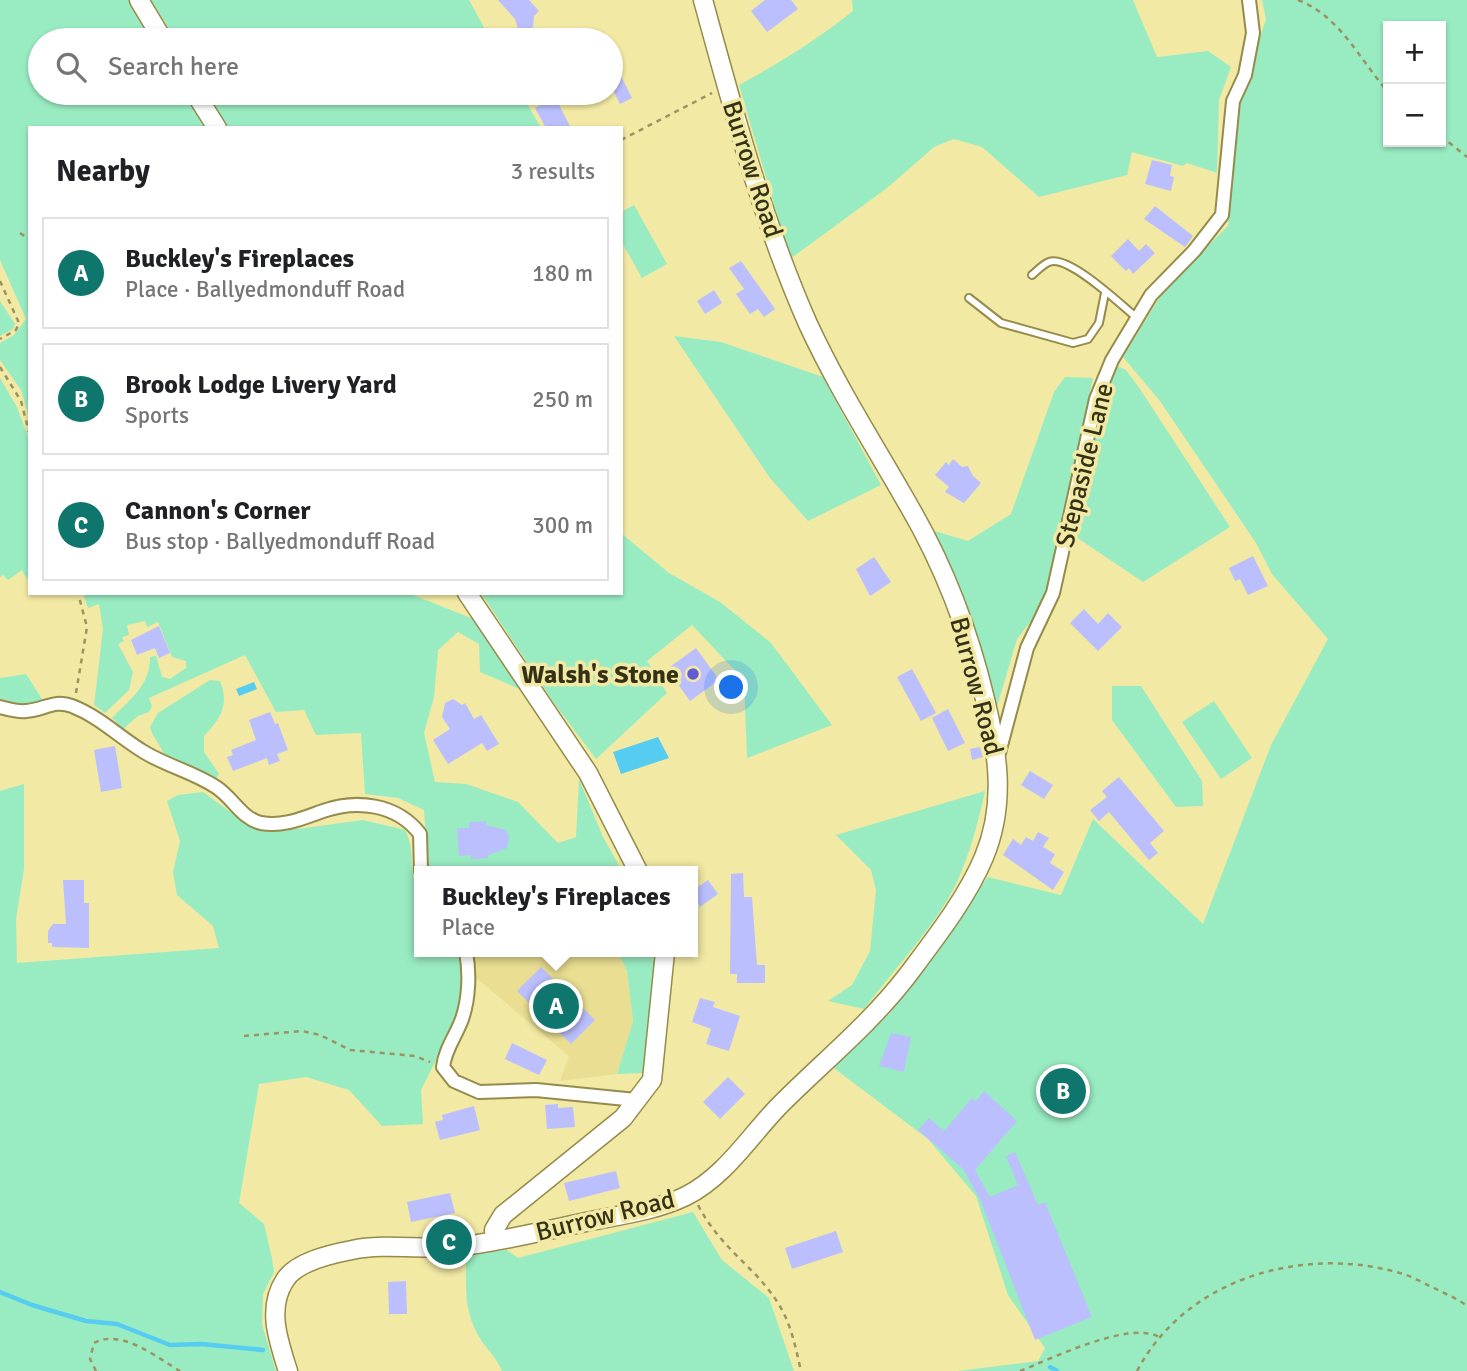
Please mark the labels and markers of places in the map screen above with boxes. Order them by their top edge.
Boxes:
place label: Walsh's Stone [521,659,679,691]
marker: Walsh's Stone [685,666,701,682]
pin: A [533,980,579,1032]
pin: B [1040,1065,1086,1117]
pin: C [426,1216,472,1268]

